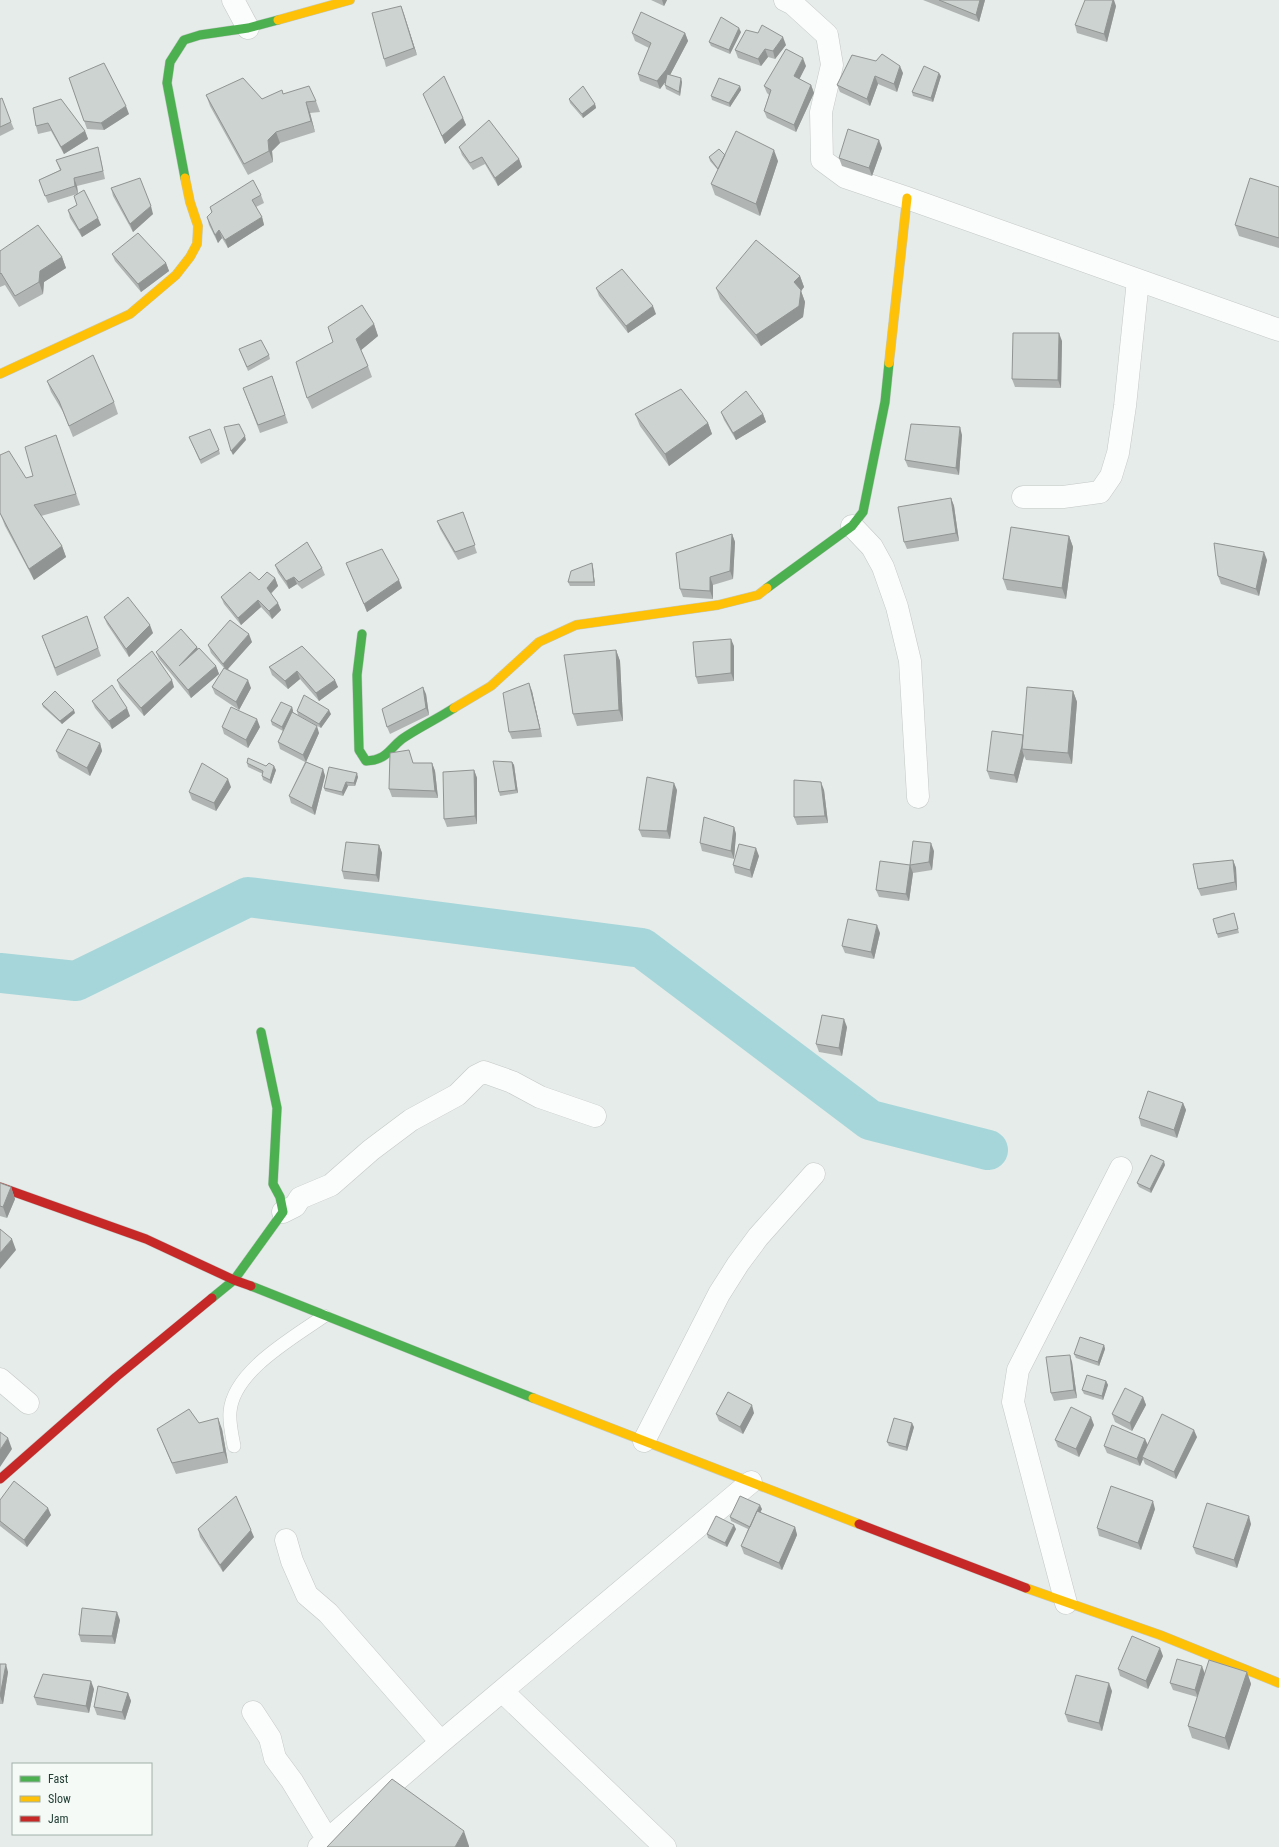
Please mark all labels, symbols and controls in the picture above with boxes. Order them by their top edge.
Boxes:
legend [12,1763,152,1835]
text: Fast [48,1772,69,1786]
text: Slow [48,1792,71,1806]
text: Jam [48,1812,69,1826]

